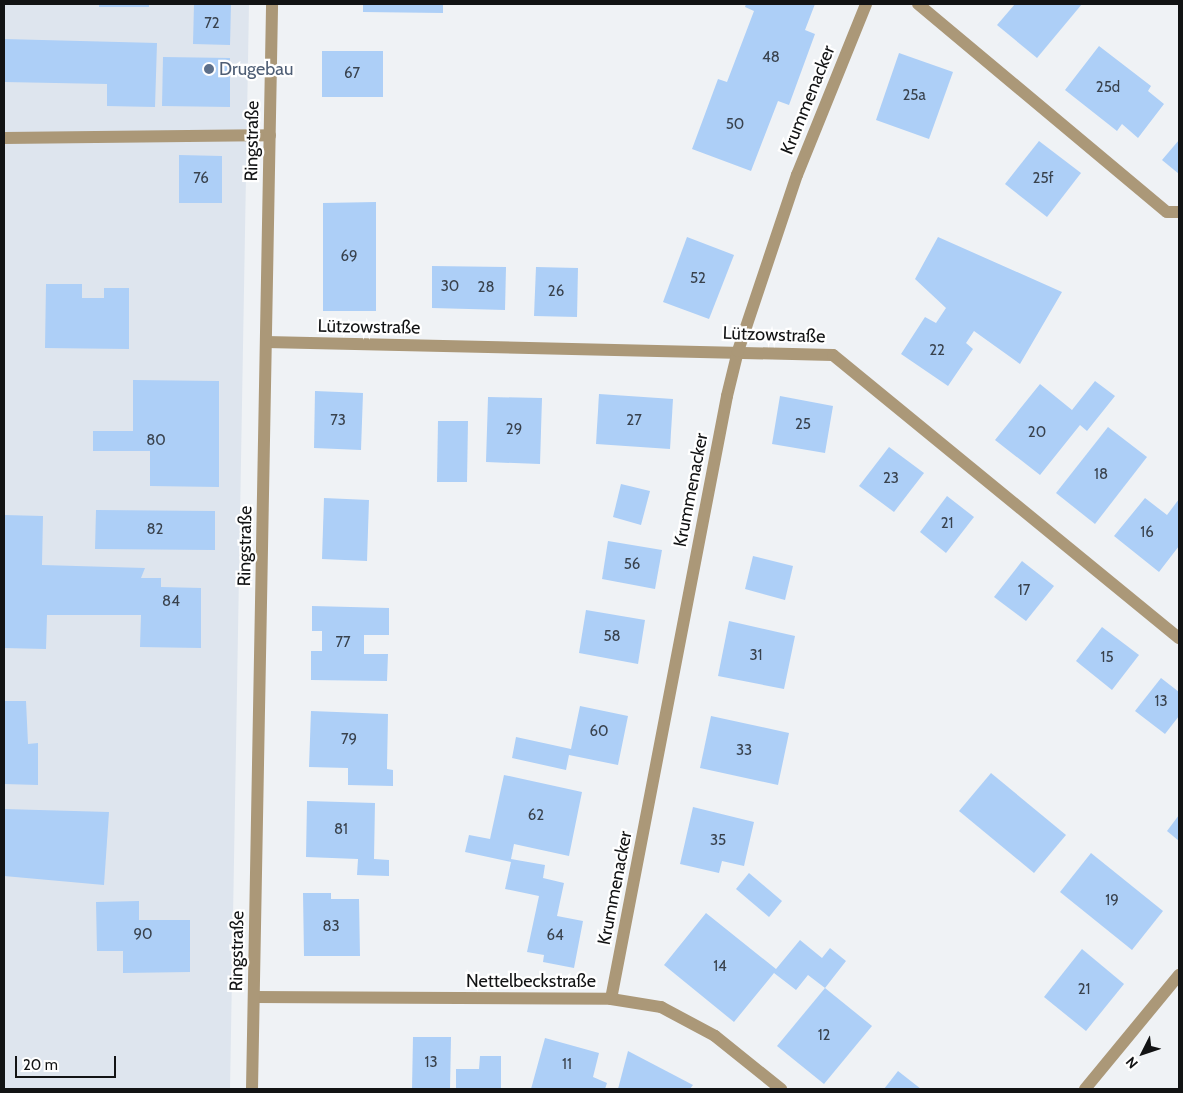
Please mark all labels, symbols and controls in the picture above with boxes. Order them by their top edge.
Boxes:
house number: 72 [204,15,220,33]
street label: Krummenacker [776,42,840,158]
house number: 48 [762,49,780,67]
place label: Drugebau [219,58,293,80]
marker: Drugebau [203,63,215,75]
house number: 67 [344,65,360,83]
house number: 25d [1096,79,1120,97]
house number: 25a [902,87,926,105]
street label: Ringstraße [240,100,264,182]
house number: 50 [726,116,744,134]
house number: 76 [193,170,209,188]
house number: 25f [1033,170,1053,188]
house number: 69 [340,248,358,266]
house number: 52 [690,270,706,288]
house number: 30 [441,278,459,296]
house number: 28 [478,279,494,297]
house number: 26 [548,283,564,301]
street label: Lützowstraße [317,315,421,339]
street label: Lützowstraße [722,322,826,348]
house number: 22 [929,342,945,360]
house number: 73 [330,412,346,430]
house number: 27 [626,412,642,430]
house number: 25 [795,416,811,434]
house number: 29 [506,421,522,439]
house number: 20 [1028,424,1046,442]
street label: Krummenacker [669,431,713,549]
house number: 80 [146,432,166,450]
house number: 18 [1094,466,1108,484]
house number: 23 [883,470,899,488]
street label: Ringstraße [233,505,257,587]
house number: 21 [941,515,953,533]
house number: 82 [147,521,163,539]
house number: 16 [1140,524,1154,542]
house number: 56 [624,556,640,574]
house number: 17 [1018,582,1030,600]
house number: 84 [162,593,180,611]
house number: 58 [603,628,621,646]
house number: 77 [335,634,351,652]
house number: 31 [749,647,763,665]
house number: 15 [1100,649,1114,667]
house number: 13 [1154,693,1168,711]
house number: 60 [590,723,608,741]
house number: 79 [341,731,357,749]
house number: 33 [736,742,752,760]
house number: 62 [528,807,544,825]
house number: 81 [334,821,348,839]
street label: Krummenacker [593,829,637,947]
house number: 35 [710,832,726,850]
house number: 19 [1105,892,1119,910]
street label: Ringstraße [225,910,249,992]
house number: 83 [322,918,340,936]
house number: 90 [134,926,152,944]
house number: 64 [546,927,564,945]
house number: 14 [713,958,727,976]
street label: Nettelbeckstraße [466,970,596,992]
house number: 21 [1078,981,1090,999]
house number: 12 [818,1027,830,1045]
north arrow [1118,1028,1168,1078]
scale bar [18,1046,119,1078]
text: N [1122,1053,1142,1072]
house number: 13 [424,1054,438,1072]
text: 20 m [23,1056,58,1074]
house number: 11 [562,1056,572,1074]

